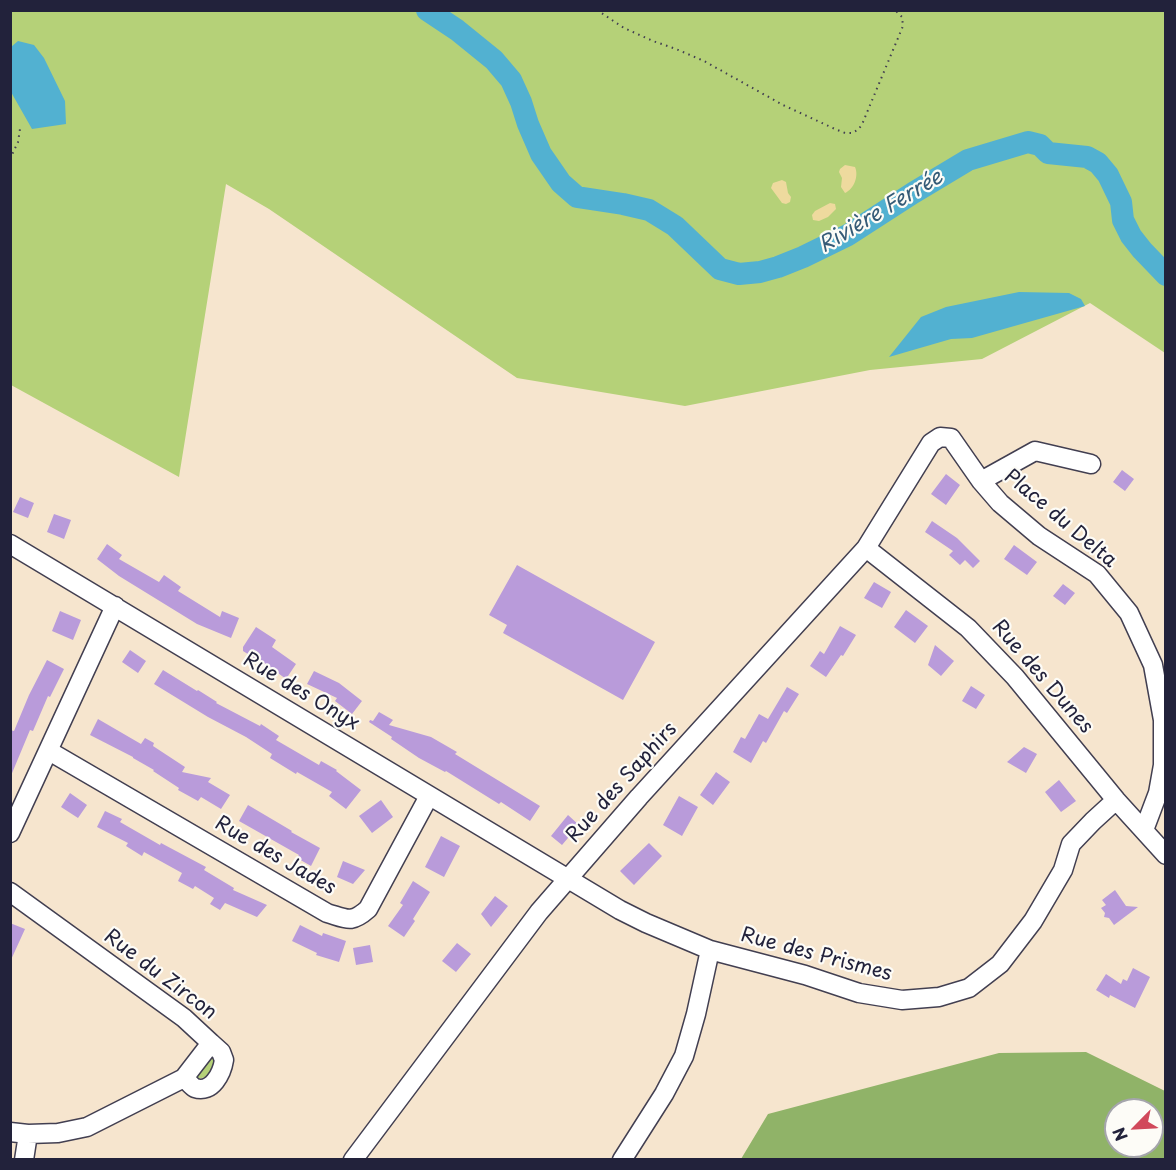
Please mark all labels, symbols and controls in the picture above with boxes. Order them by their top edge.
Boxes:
water label: Rivière Ferrée [814,165,948,259]
street label: Place du Delta [999,465,1121,573]
street label: Rue des Dunes [986,615,1098,739]
street label: Rue des Onyx [239,648,363,736]
street label: Rue des Saphirs [562,718,682,848]
street label: Rue des Jades [210,812,340,900]
street label: Rue des Prismes [738,923,894,987]
street label: Rue du Zircon [99,925,221,1025]
north arrow [1104,1098,1164,1158]
text: N [1106,1124,1133,1145]

